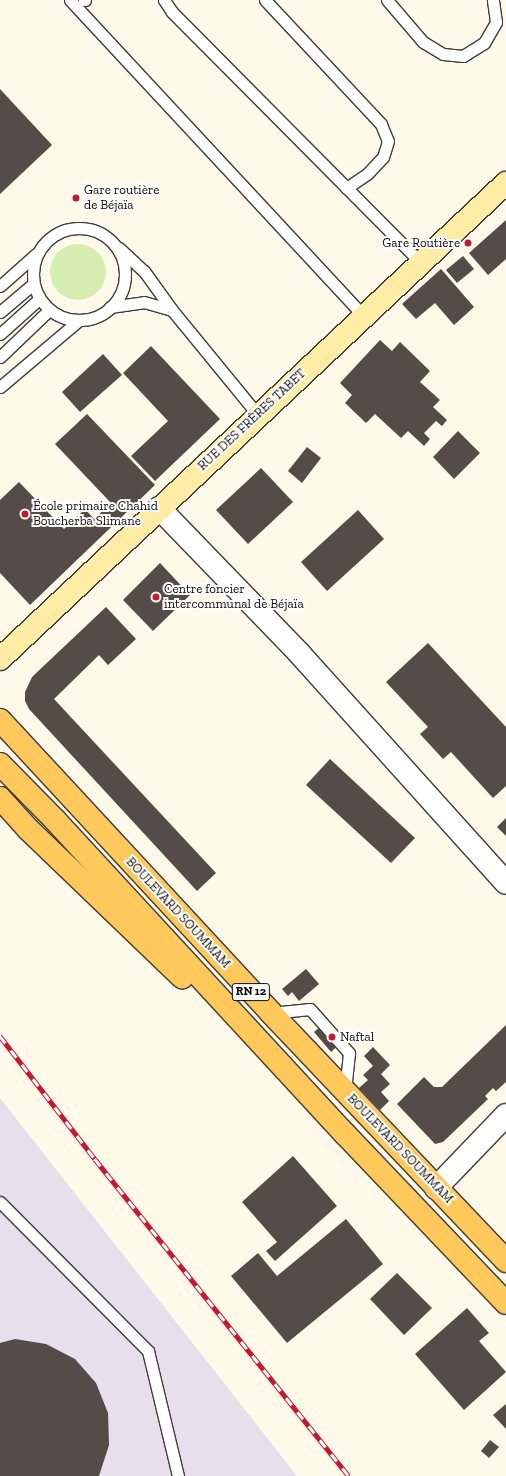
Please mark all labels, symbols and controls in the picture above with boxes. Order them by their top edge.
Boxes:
place label: Gare routière de Béjaïa [84,183,159,214]
marker: Gare routière de Béjaïa [71,193,81,203]
place label: Gare Routière [382,235,460,251]
marker: Gare Routière [463,238,473,248]
street label: RUE DES FRÈRES TABET [195,366,309,474]
place label: École primaire Chahid Boucherba Slimane [33,499,158,530]
marker: École primaire Chahid Boucherba Slimane [20,509,30,519]
place label: Centre foncier intercommunal de Béjaïa [164,582,304,613]
marker: Centre foncier intercommunal de Béjaïa [151,592,161,602]
street label: BOULEVARD SOUMMAM [123,854,233,972]
road number: RN 12 [231,982,271,1002]
place label: Naftal [340,1029,374,1045]
marker: Naftal [327,1032,337,1042]
street label: BOULEVARD SOUMMAM [344,1091,456,1207]

